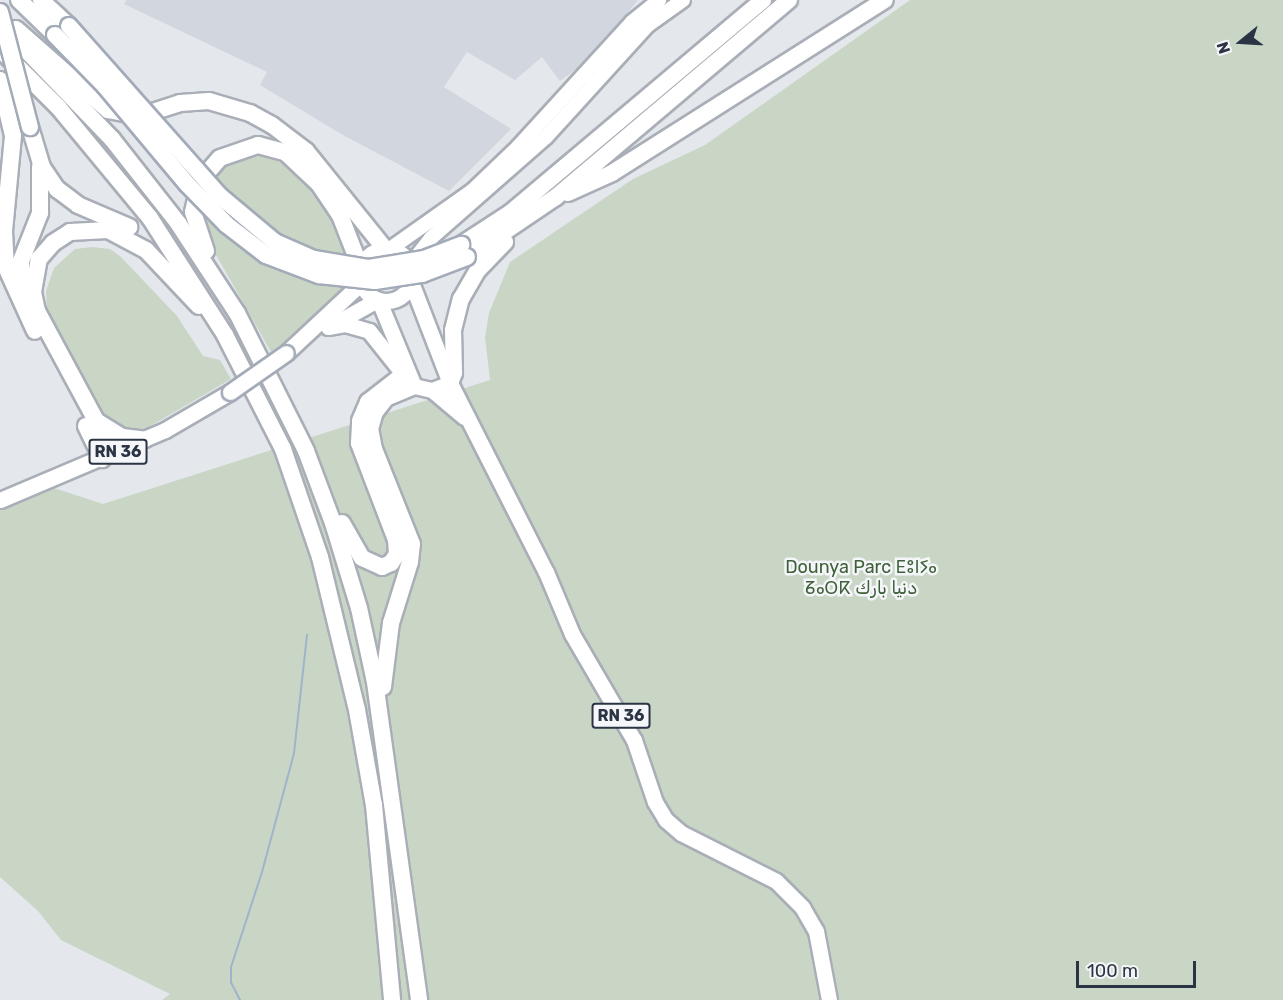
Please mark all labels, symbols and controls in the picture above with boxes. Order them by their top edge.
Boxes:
north arrow [1211,12,1271,72]
text: N [1213,39,1234,56]
road number: RN 36 [88,439,148,465]
park label: Dounya Parc ⴹⵓⵏⵢⴰ ⵒⴰⵔⴽ دنيا بارك [785,557,937,600]
road number: RN 36 [591,703,651,729]
scale bar [1079,949,1199,987]
text: 100 m [1087,960,1138,982]

